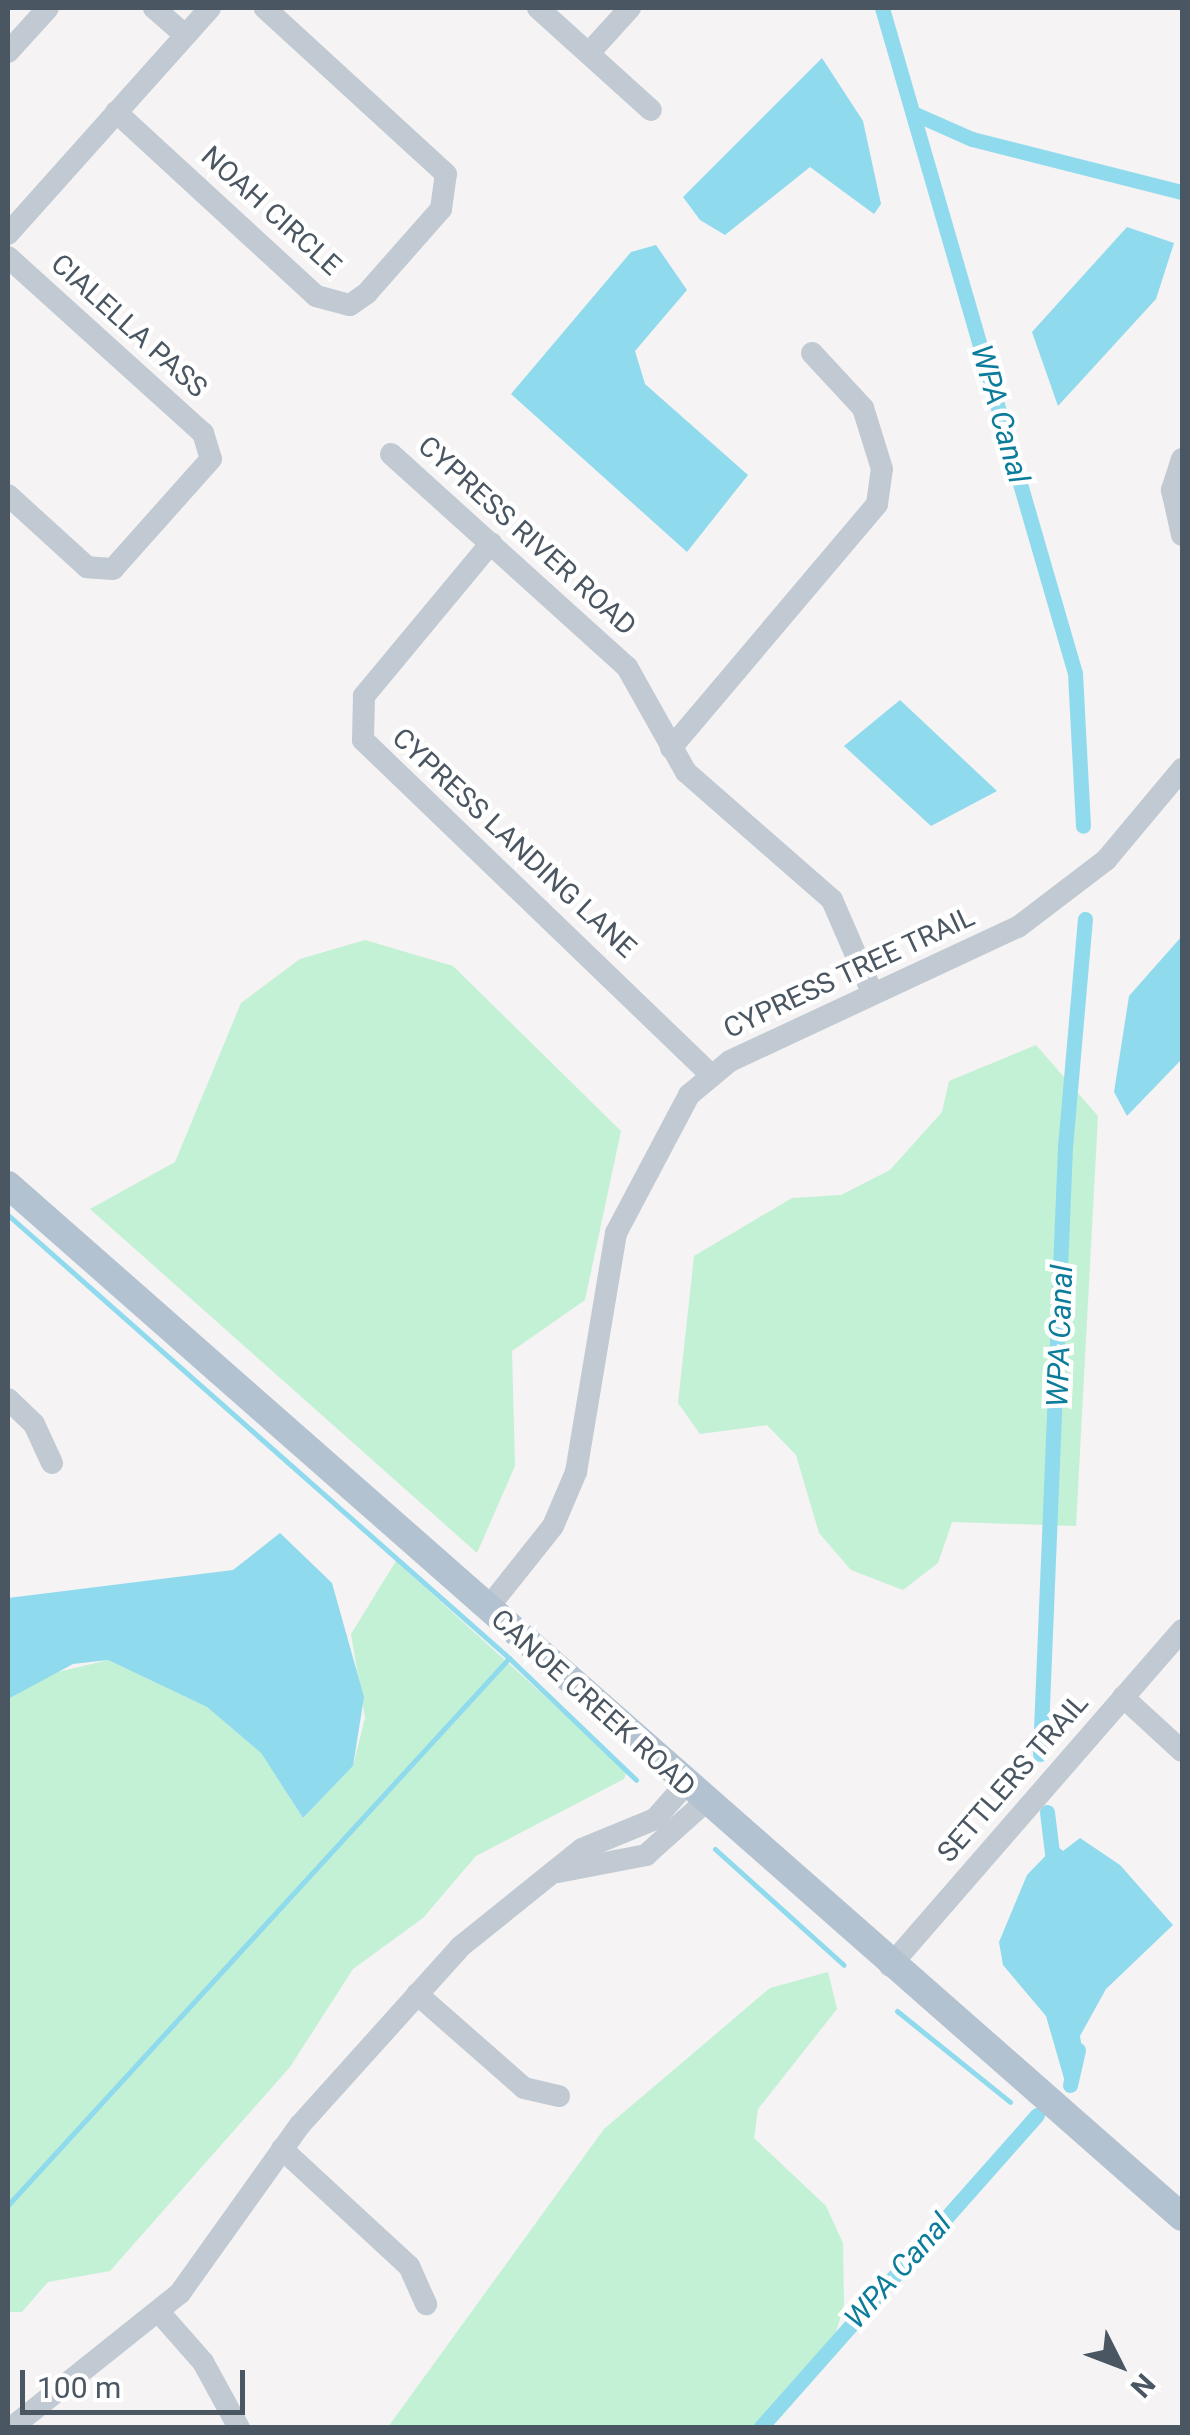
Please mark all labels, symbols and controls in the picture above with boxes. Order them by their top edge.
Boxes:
street label: NOAH CIRCLE [194,139,348,283]
street label: CIALELLA PASS [44,247,214,405]
water label: WPA Canal [963,341,1037,487]
street label: CYPRESS RIVER ROAD [411,429,643,643]
street label: CYPRESS LANDING LANE [385,721,643,965]
street label: CYPRESS TREE TRAIL [718,900,980,1046]
water label: WPA Canal [1040,1264,1080,1408]
street label: CANOE CREEK ROAD [484,1602,702,1804]
street label: SETTLERS TRAIL [930,1687,1096,1869]
water label: WPA Canal [837,2206,959,2336]
north arrow [1070,2315,1170,2415]
scale bar [25,2350,250,2412]
text: N [1124,2367,1162,2404]
text: 100 m [37,2370,121,2405]

